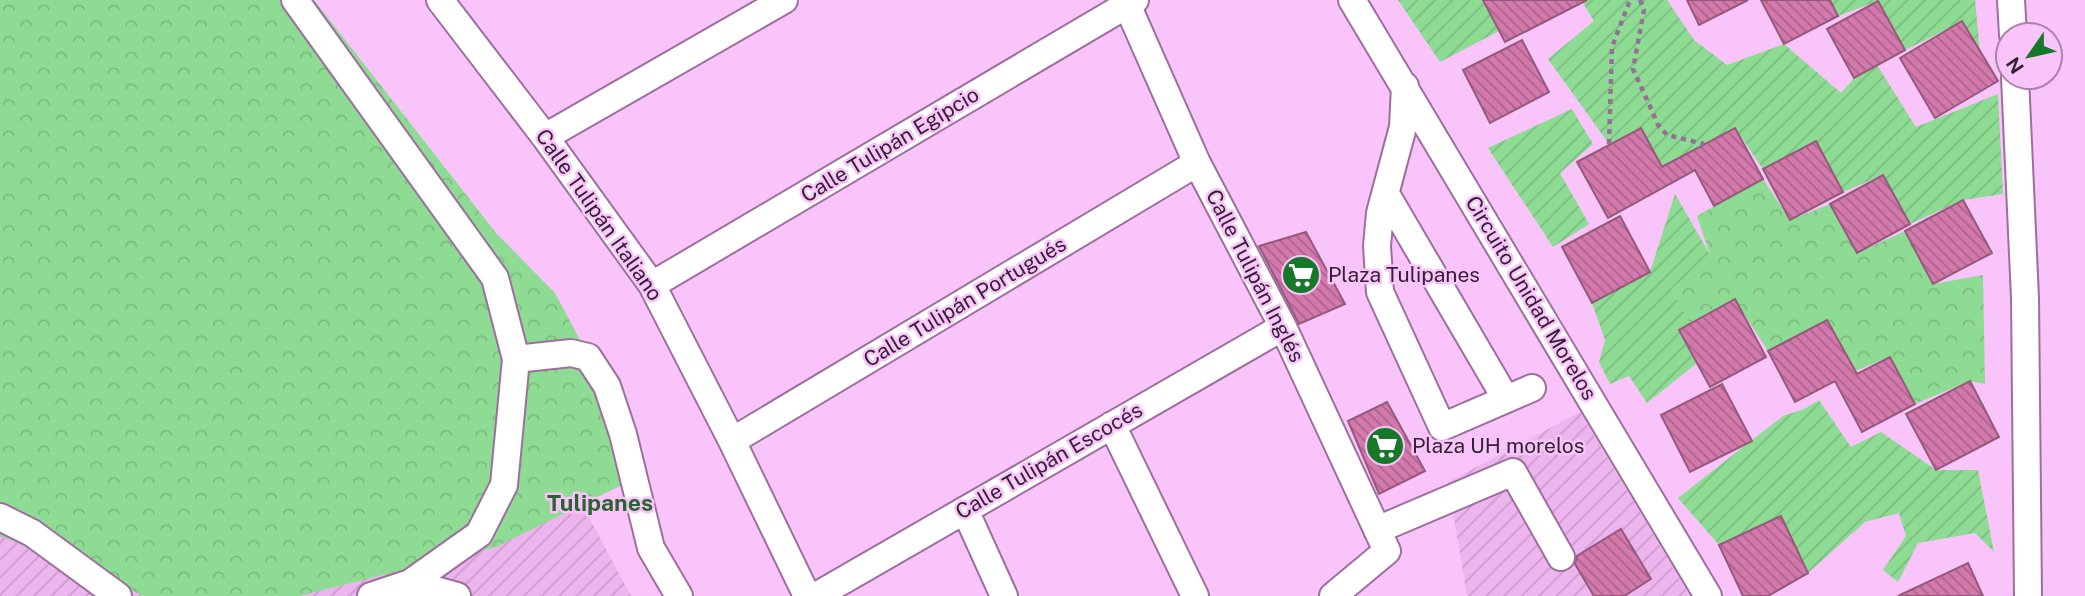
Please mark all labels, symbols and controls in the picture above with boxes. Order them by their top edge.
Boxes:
north arrow [1994,21,2064,91]
text: N [2002,53,2028,78]
street label: Calle Tulipán Egipcio [796,82,983,208]
street label: Calle Tulipán Italiano [531,124,668,305]
street label: Calle Tulipán Inglés [1201,185,1310,366]
street label: Circuito Unidad Morelos [1461,191,1602,404]
street label: Calle Tulipán Portugués [859,231,1070,372]
supermarket icon: Plaza Tulipanes [1280,254,1322,296]
place label: Plaza Tulipanes [1328,262,1480,287]
street label: Calle Tulipán Escocés [951,397,1147,524]
supermarket icon: Plaza UH morelos [1364,425,1406,467]
place label: Plaza UH morelos [1412,433,1584,458]
district label: Tulipanes [547,489,653,516]

